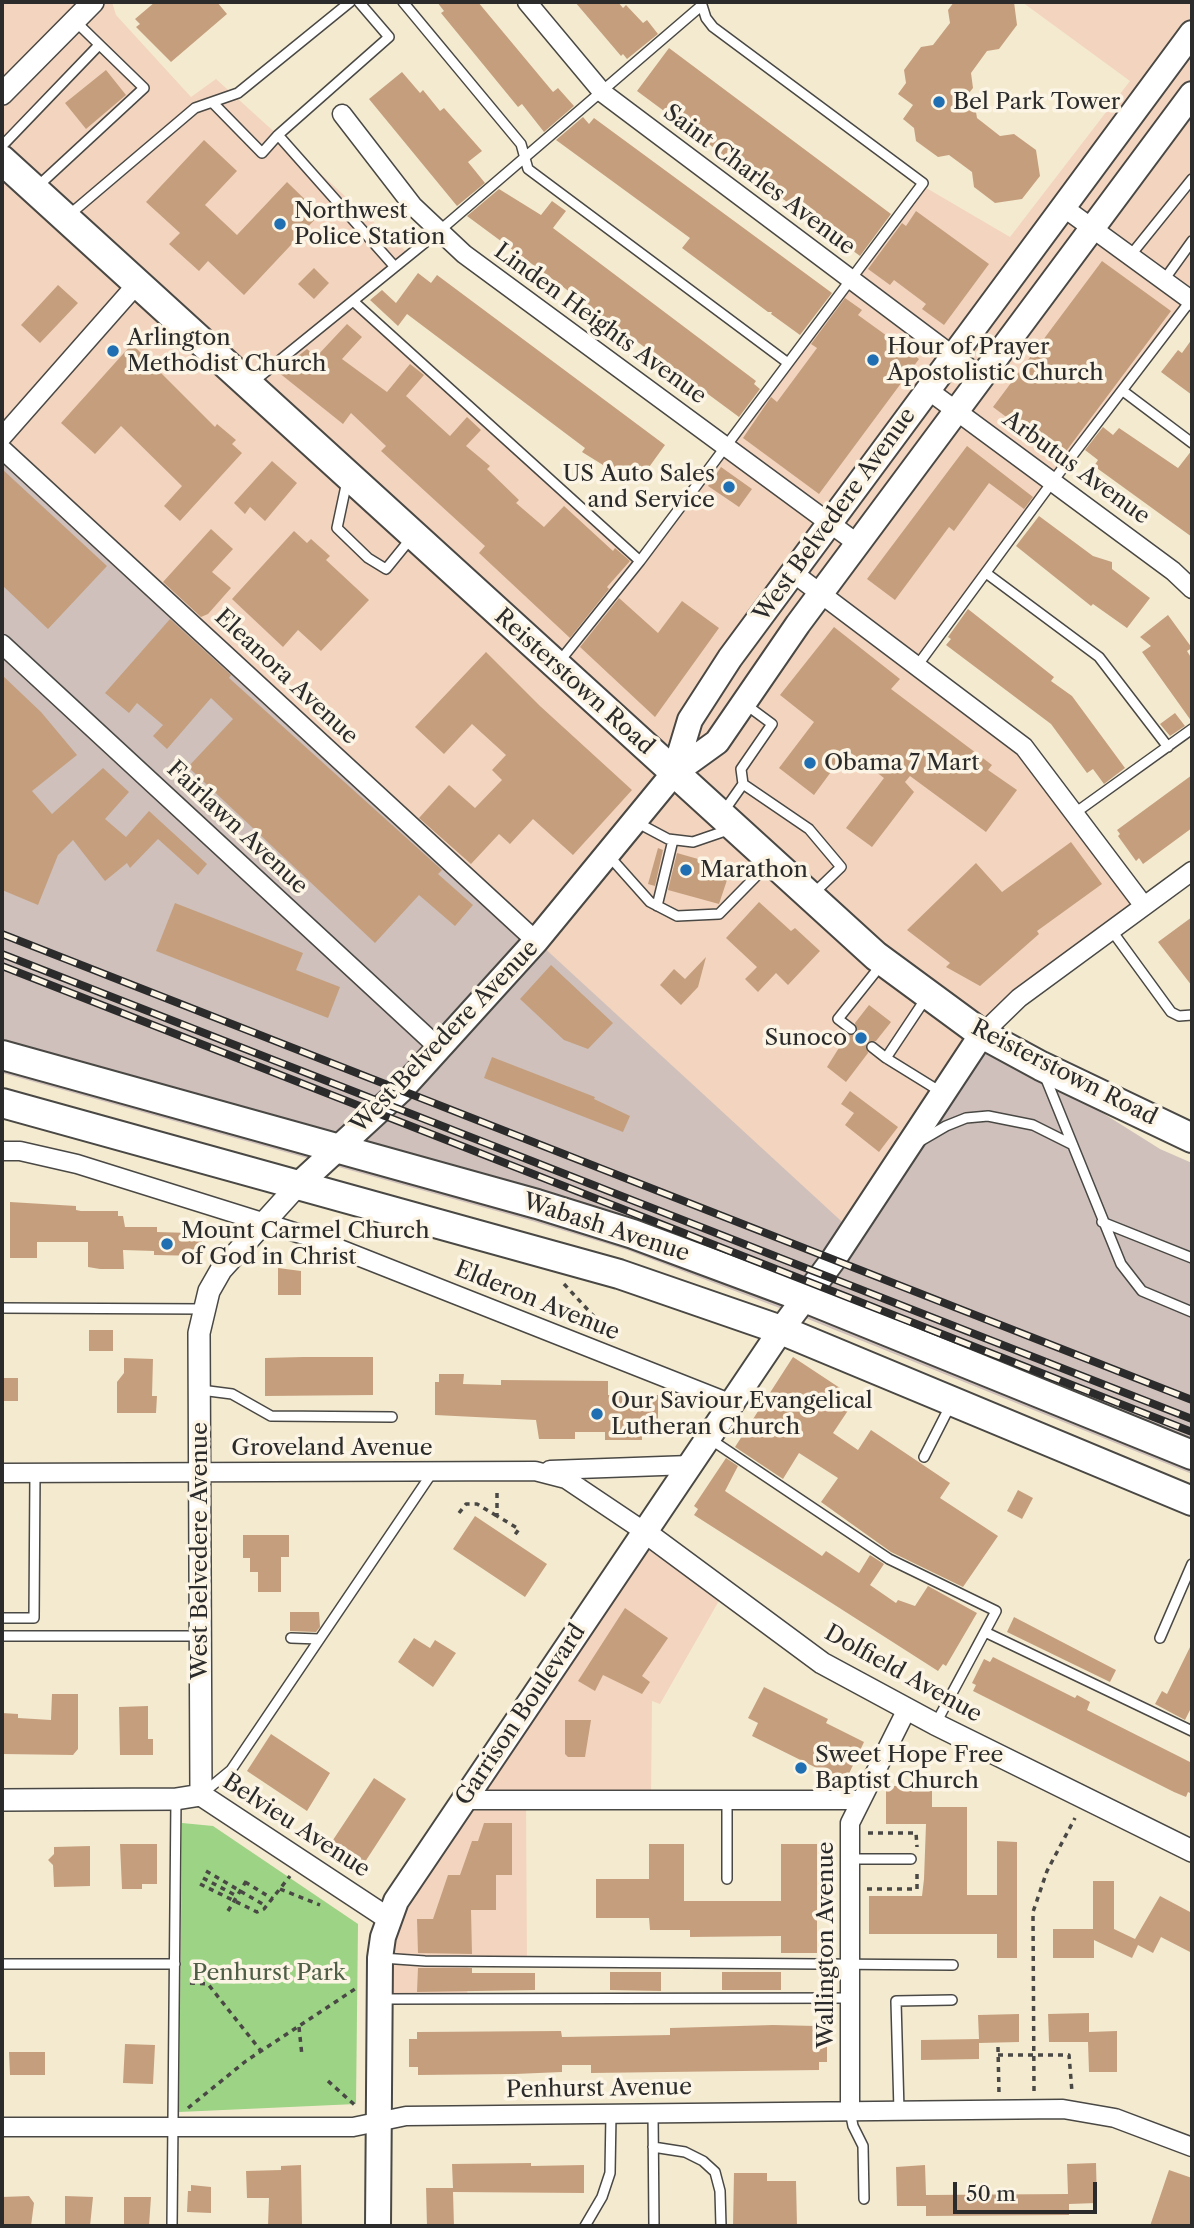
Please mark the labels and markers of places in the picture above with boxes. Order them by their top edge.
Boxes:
place label: Bel Park Tower [953,88,1120,116]
marker: Bel Park Tower [931,94,947,110]
place label: Northwest Police Station [294,197,445,251]
marker: Northwest Police Station [272,216,288,232]
place label: Arlington Methodist Church [127,324,327,378]
place label: Hour of Prayer Apostolistic Church [887,333,1104,387]
marker: Arlington Methodist Church [105,343,121,359]
marker: Hour of Prayer Apostolistic Church [865,352,881,368]
place label: US Auto Sales and Service [563,460,715,514]
marker: US Auto Sales and Service [721,479,737,495]
place label: Obama 7 Mart [824,749,979,777]
marker: Obama 7 Mart [802,755,818,771]
place label: Marathon [700,856,808,884]
marker: Marathon [678,862,694,878]
place label: Sunoco [764,1024,847,1052]
marker: Sunoco [853,1030,869,1046]
place label: Mount Carmel Church of God in Christ [181,1217,430,1271]
marker: Mount Carmel Church of God in Christ [159,1236,175,1252]
place label: Our Saviour Evangelical Lutheran Church [611,1387,873,1441]
marker: Our Saviour Evangelical Lutheran Church [589,1406,605,1422]
place label: Sweet Hope Free Baptist Church [815,1741,1003,1795]
marker: Sweet Hope Free Baptist Church [793,1760,809,1776]

